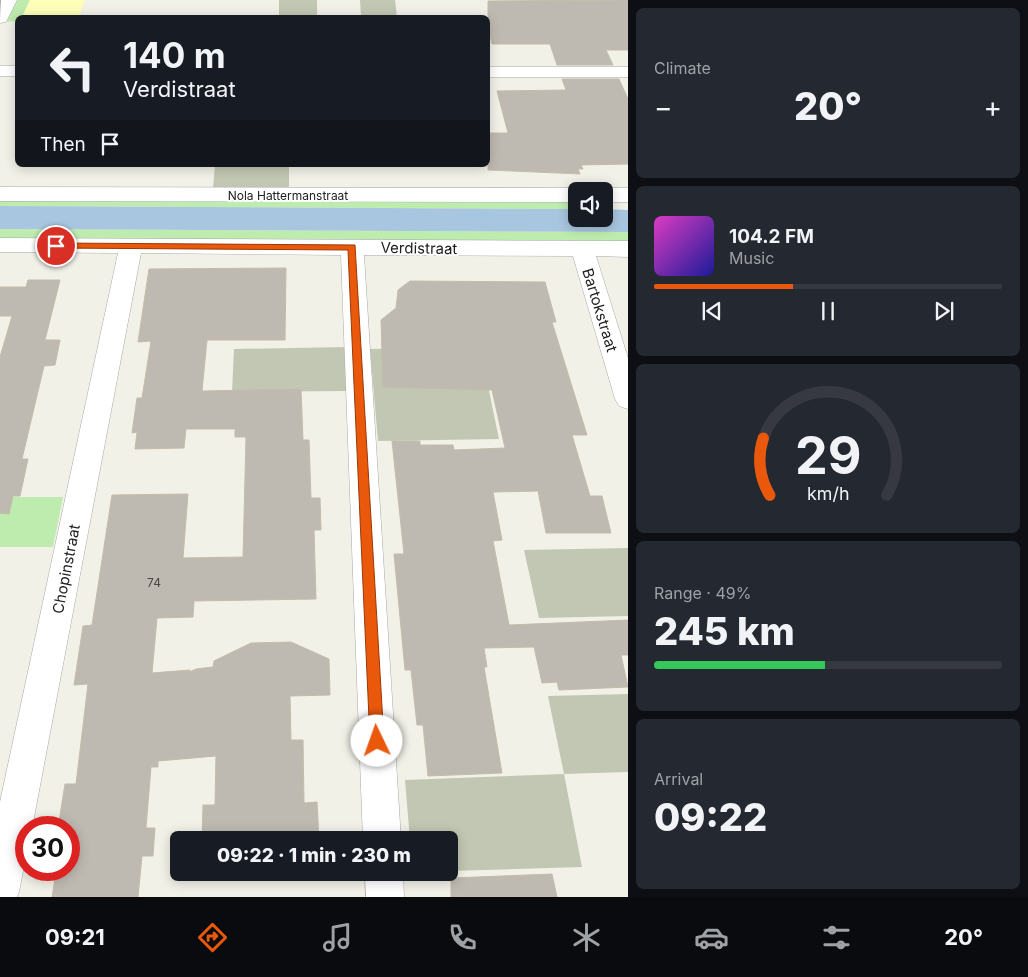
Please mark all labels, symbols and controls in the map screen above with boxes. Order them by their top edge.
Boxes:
text: 140 m [123,34,226,76]
icon: left [40,35,105,100]
text: Climate [654,58,711,78]
text: Verdistraat [123,76,236,102]
text: 20° [794,83,862,129]
text: − [654,90,673,124]
text: + [983,90,1002,124]
icon: arrive [96,130,124,158]
text: Then [40,133,86,156]
map controls [568,182,613,227]
button: sound [568,182,613,227]
street label: Nola Hattermanstraat [228,188,348,203]
pin [35,225,77,267]
text: 104.2 FM [729,225,814,248]
icon: arrive [42,232,70,260]
street label: Verdistraat [380,238,458,258]
text: Music [729,248,774,268]
street label: Bartokstraat [578,266,622,354]
icon: previous [698,297,726,325]
icon: pause [814,297,842,325]
icon: next [930,297,958,325]
text: 29 [795,424,861,487]
text: km/h [807,483,849,504]
street label: Chopinstraat [48,523,84,615]
house number: 74 [147,575,161,590]
text: Range · 49% [654,583,751,603]
text: 245 km [654,608,795,654]
position arrow [350,714,402,766]
text: Arrival [654,769,703,789]
text: 09:22 [654,794,767,840]
speed limit sign: 30 [15,816,80,881]
text: 09:22 · 1 min · 230 m [217,844,411,867]
icon: directions [195,920,230,955]
icon: music [320,920,355,955]
icon: phone [445,920,480,955]
icon: climate [569,920,604,955]
icon: car [694,920,729,955]
icon: filters [819,920,854,955]
text: 09:21 [45,924,105,950]
text: 20° [944,924,983,950]

